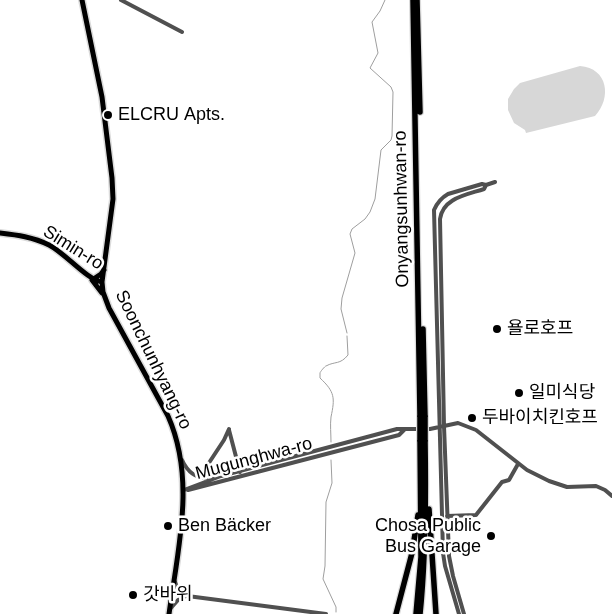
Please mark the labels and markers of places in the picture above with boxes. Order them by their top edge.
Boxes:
place label: ELCRU Apts. [118,104,225,126]
marker: ELCRU Apts. [102,109,114,121]
place label: 욜로호프 [507,318,573,340]
marker: 욜로호프 [491,323,503,335]
place label: 일미식당 [529,382,595,404]
marker: 일미식당 [513,387,525,399]
place label: 두바이치킨호프 [482,407,598,429]
marker: 두바이치킨호프 [466,412,478,424]
place label: Ben Bäcker [178,515,271,537]
place label: Chosa Public Bus Garage [375,515,481,558]
marker: Ben Bäcker [162,520,174,532]
marker: Chosa Public Bus Garage [485,530,497,542]
place label: 갓바위 [143,584,193,606]
marker: 갓바위 [127,589,139,601]

